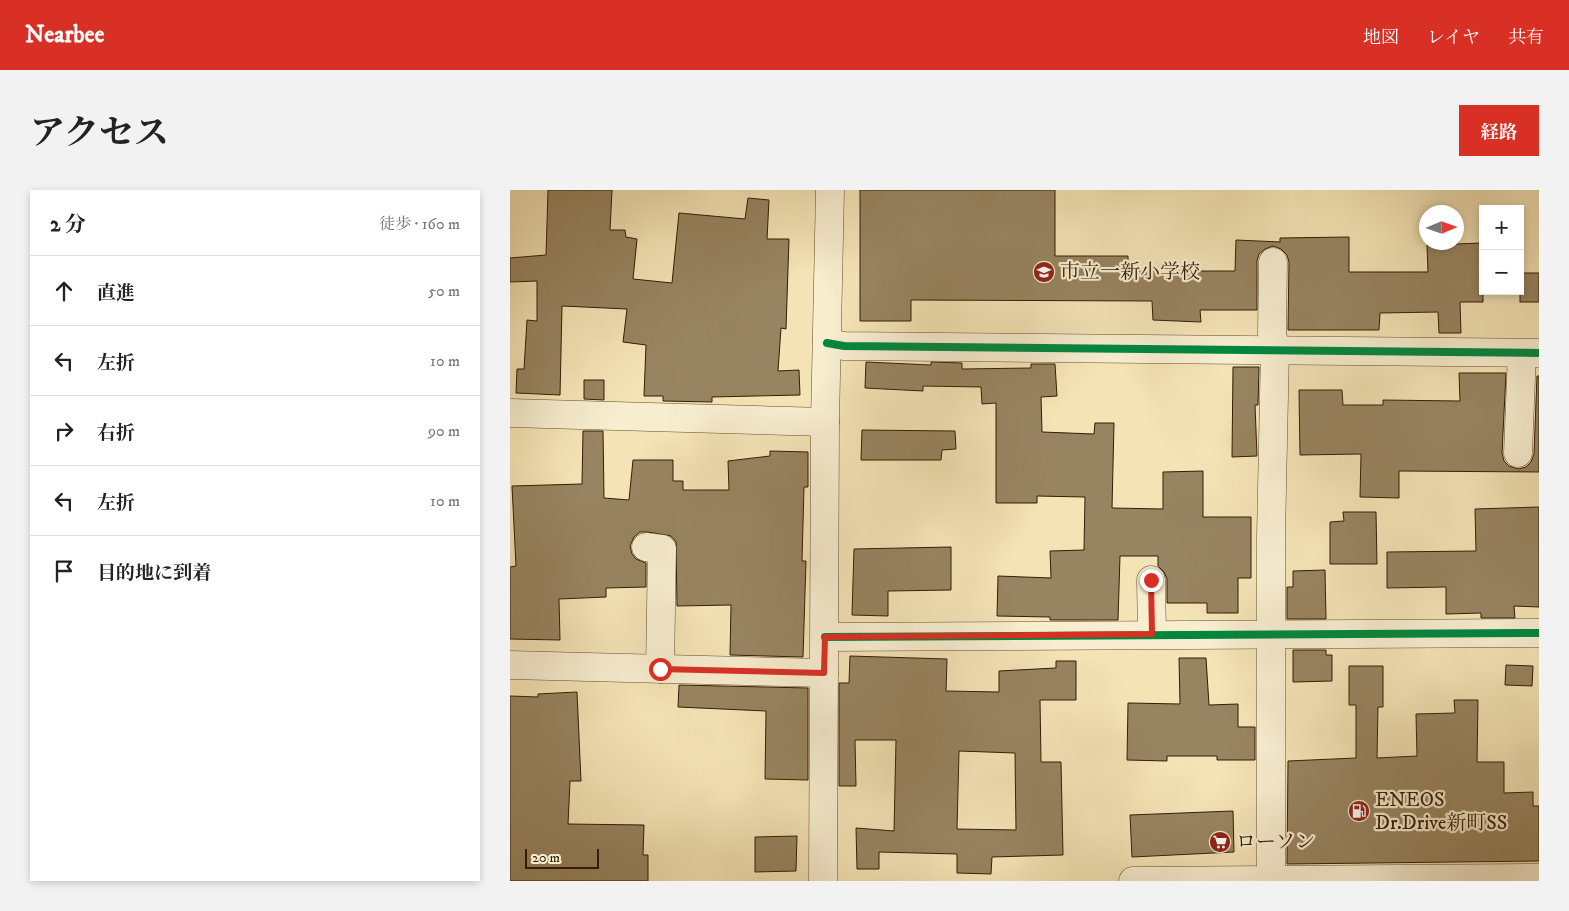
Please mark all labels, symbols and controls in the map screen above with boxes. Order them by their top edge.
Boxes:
text: Nearbee [25,20,104,50]
text: 地図 [1363,27,1399,49]
text: レイヤ [1427,27,1480,49]
text: 共有 [1508,27,1544,49]
button: 経路 [1459,105,1539,156]
text: アクセス [30,112,169,156]
north arrow [1419,205,1464,250]
map controls [1479,205,1524,295]
button: + [1479,205,1524,250]
text: 2 分 [50,212,86,238]
text: 徒歩 · 160 m [379,214,460,234]
button: − [1479,250,1524,295]
school or university icon: 市立一新小学校 [1032,260,1056,284]
place label: 市立一新小学校 [1060,260,1200,285]
icon: ahead [50,277,78,305]
text: 50 m [428,281,460,301]
text: 直進 [97,282,135,305]
icon: left [50,347,78,375]
text: 10 m [430,351,460,371]
text: 左折 [97,352,135,375]
icon: right [50,417,78,445]
text: 90 m [428,421,460,441]
text: 右折 [97,422,135,445]
icon: left [50,487,78,515]
text: 10 m [430,491,460,511]
text: 左折 [97,492,135,515]
icon: arrive [50,557,78,585]
text: 目的地に到着 [97,562,211,585]
route end [1140,569,1163,592]
route start [649,658,672,681]
place label: ENEOS Dr.Drive新町SS [1375,788,1507,836]
fuel station icon: ENEOS Dr.Drive新町SS [1347,799,1371,823]
supermarket icon: ローソン [1208,830,1232,854]
place label: ローソン [1236,830,1315,855]
scale bar [525,846,599,869]
text: 20 m [532,849,560,867]

